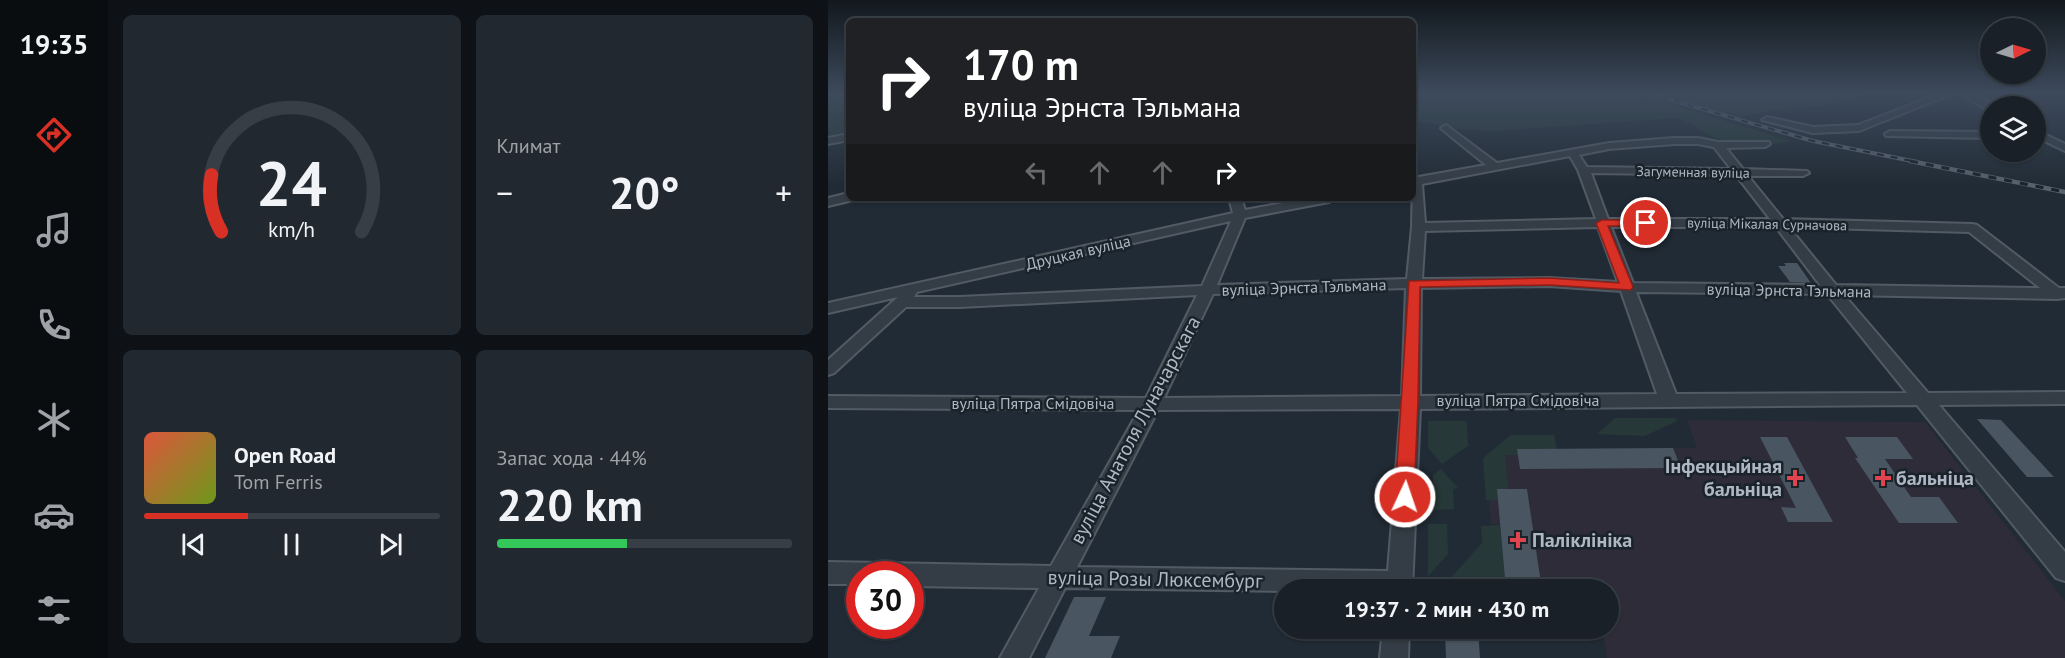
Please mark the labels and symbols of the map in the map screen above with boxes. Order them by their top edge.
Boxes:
north arrow [1980,18,2046,84]
street label: Загуменная вуліца [1636,162,1750,182]
pin [1620,197,1671,248]
street label: вуліца Мікалая Сурначова [1687,214,1847,234]
street label: Друцкая вуліца [1024,230,1132,274]
street label: вуліца Эрнста Тэльмана [1221,274,1387,300]
street label: вуліца Эрнста Тэльмана [1706,279,1872,301]
street label: вуліца Анатоля Луначарскага [1064,312,1206,548]
street label: вуліца Пятра Смідовіча [1437,390,1599,410]
street label: вуліца Пятра Смідовіча [952,393,1114,413]
place label: Інфекцыйная бальніца [1665,453,1782,502]
position arrow [1373,465,1437,529]
place label: бальніца [1896,465,1974,491]
marker: Інфекцыйная бальніца [1786,469,1804,487]
marker: бальніца [1874,469,1892,487]
place label: Паліклініка [1532,527,1632,553]
marker: Паліклініка [1509,531,1527,549]
speed limit sign: 30 [846,561,924,639]
street label: вуліца Розы Люксембург [1047,564,1263,594]

